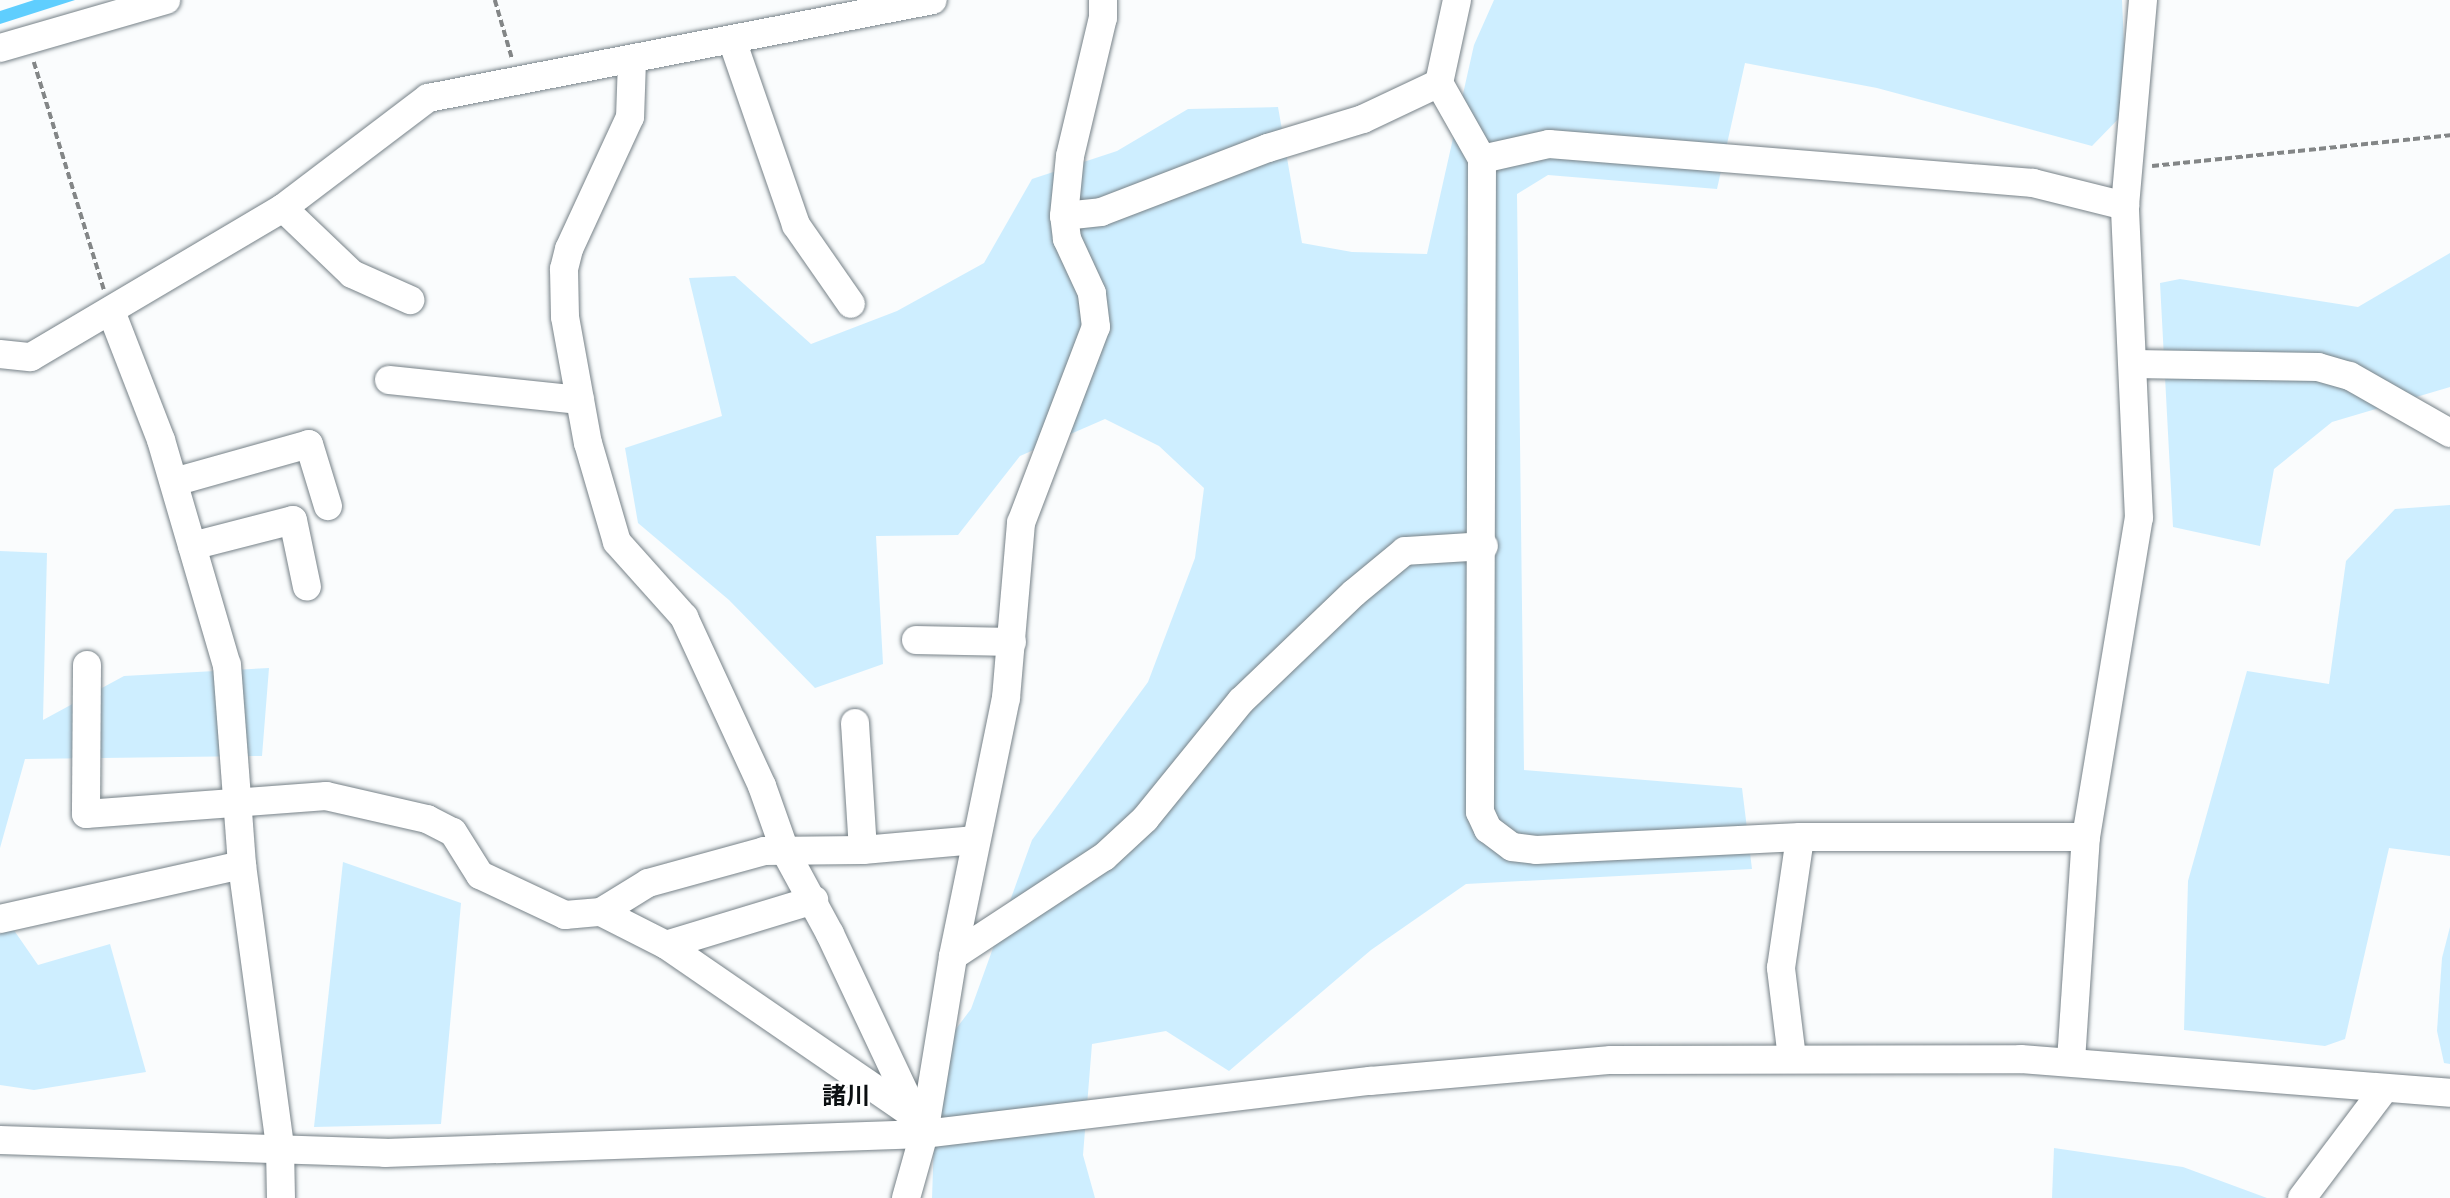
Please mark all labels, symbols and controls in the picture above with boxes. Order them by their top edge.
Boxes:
district label: 諸川 [822,1082,870,1110]

